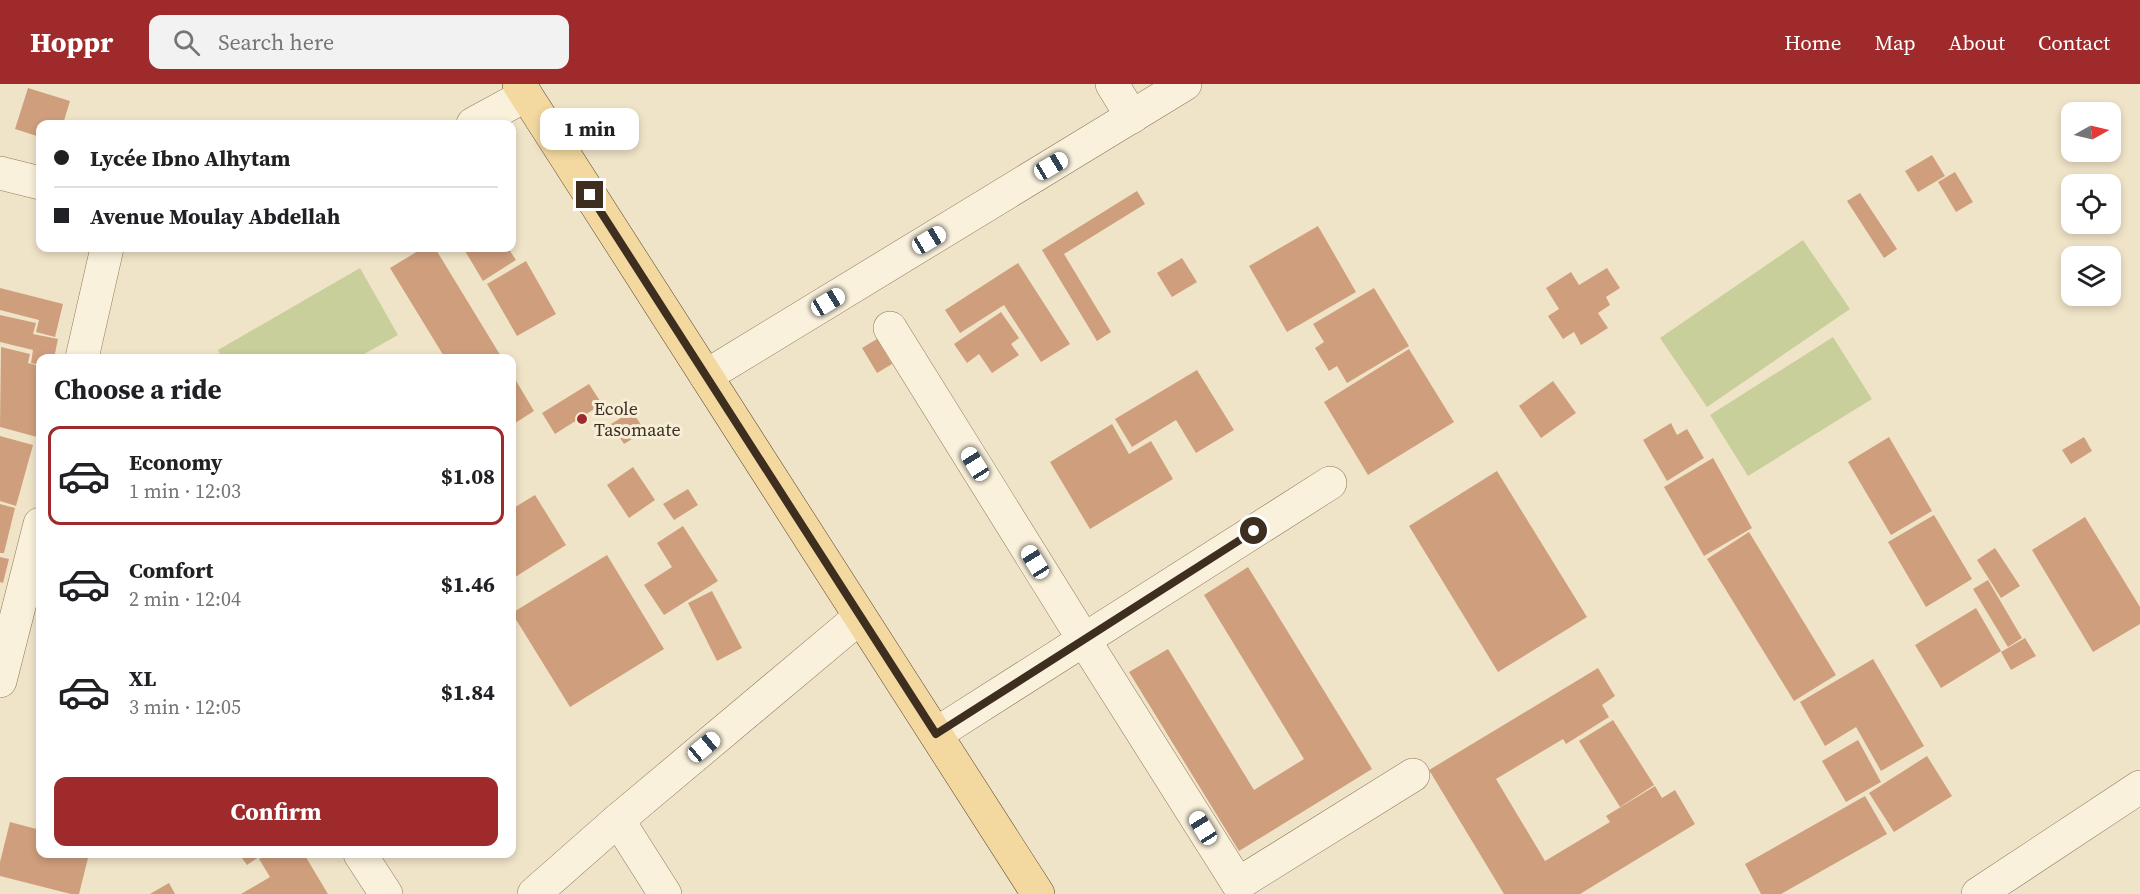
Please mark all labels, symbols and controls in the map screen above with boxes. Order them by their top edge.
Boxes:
search box [149,15,569,69]
text: Hoppr [30,23,113,61]
icon: search [170,26,203,59]
text: Search here [218,27,334,57]
text: Home [1784,28,1842,57]
text: Map [1875,28,1916,57]
text: About [1949,28,2005,57]
text: Contact [2038,28,2110,57]
north arrow [2061,102,2121,162]
map controls [2061,102,2121,306]
callout: 1 min [540,108,640,150]
text: 1 min [564,115,615,143]
text: Lycée Ibno Alhytam [90,143,291,173]
car [1031,149,1071,183]
button: locate [2061,174,2121,234]
route end [576,181,603,208]
text: Avenue Moulay Abdellah [90,201,340,231]
car [909,223,949,257]
button: layers [2061,246,2121,306]
car [808,285,848,319]
text: Choose a ride [54,371,222,408]
place label: Ecole Tasomaate [594,396,681,442]
marker: Ecole Tasomaate [575,412,589,426]
car [958,444,992,484]
text: Economy [129,447,223,477]
icon: car [57,449,111,503]
text: $1.08 [441,461,495,491]
text: 1 min · 12:03 [129,477,241,505]
route start [1240,517,1267,544]
car [1018,542,1052,582]
text: Comfort [129,555,213,585]
icon: car [57,557,111,611]
text: $1.46 [441,569,495,599]
text: 2 min · 12:04 [129,585,241,613]
text: XL [129,663,156,693]
icon: car [57,665,111,719]
text: $1.84 [441,677,495,707]
text: 3 min · 12:05 [129,693,241,721]
car [684,729,724,765]
button: Confirm [54,777,498,846]
car [1186,808,1220,848]

